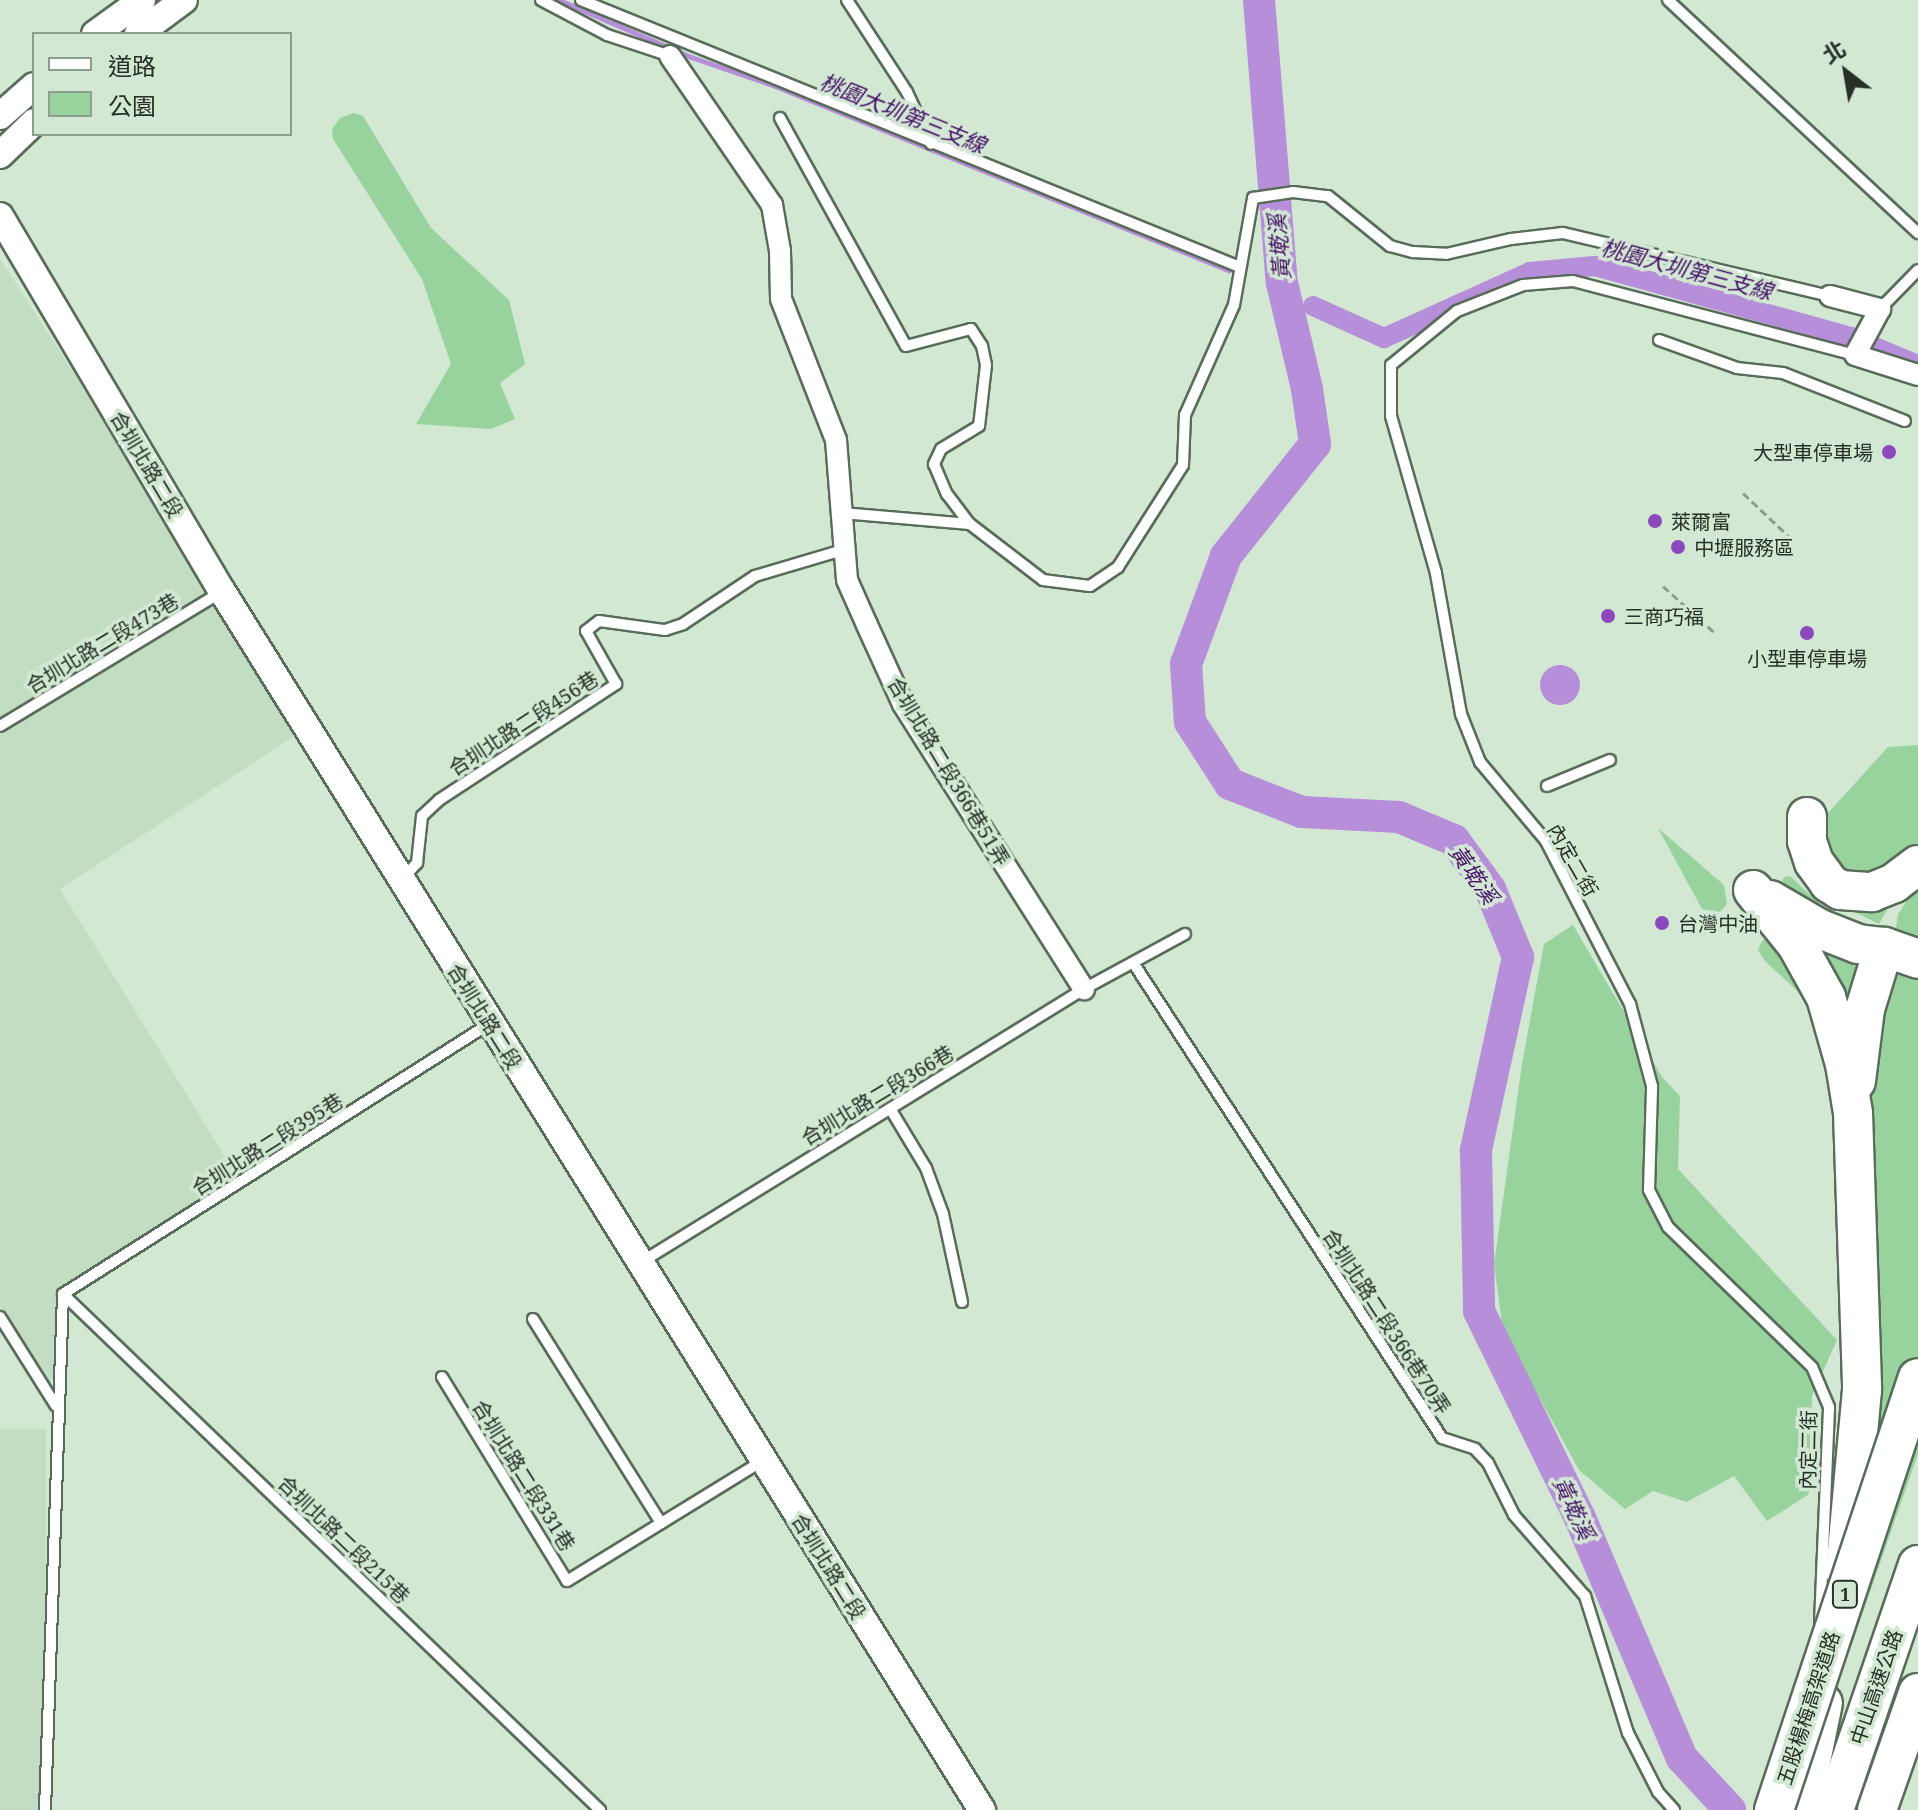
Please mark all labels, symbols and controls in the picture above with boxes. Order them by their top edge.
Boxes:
legend [32,32,292,136]
north arrow [1806,32,1886,112]
text: 北 [1816,33,1851,70]
text: 道路 [108,49,156,82]
water label: 桃園大圳第三支線 [816,68,990,158]
text: 公園 [108,89,156,122]
water label: 黃墘溪 [1263,213,1295,281]
water label: 桃園大圳第三支線 [1599,233,1775,305]
street label: 合圳北路二段 [106,406,188,522]
place label: 大型車停車場 [1753,440,1873,464]
marker: 大型車停車場 [1880,443,1898,461]
place label: 萊爾富 [1671,509,1731,533]
marker: 萊爾富 [1646,512,1664,530]
place label: 中壢服務區 [1694,535,1794,559]
marker: 中壢服務區 [1669,538,1687,556]
street label: 合圳北路二段473巷 [21,588,183,698]
place label: 三商巧福 [1624,604,1704,628]
marker: 三商巧福 [1599,607,1617,625]
marker: 小型車停車場 [1798,624,1816,642]
place label: 小型車停車場 [1747,646,1867,670]
street label: 合圳北路二段456巷 [444,666,602,780]
street label: 合圳北路二段366巷51弄 [883,672,1015,870]
street label: 內定二街 [1543,819,1603,901]
water label: 黃墘溪 [1444,839,1504,909]
place label: 台灣中油 [1678,911,1758,935]
marker: 台灣中油 [1653,914,1671,932]
street label: 合圳北路二段 [443,959,527,1073]
street label: 合圳北路二段366巷 [796,1040,958,1150]
street label: 合圳北路二段395巷 [187,1088,347,1200]
street label: 合圳北路二段366巷70弄 [1318,1224,1456,1418]
street label: 合圳北路二段331巷 [468,1395,580,1555]
street label: 內定二街 [1795,1410,1821,1490]
street label: 合圳北路二段215巷 [273,1470,415,1608]
water label: 黃墘溪 [1548,1473,1600,1543]
street label: 合圳北路二段 [787,1509,871,1623]
road number: 1 [1831,1580,1859,1608]
street label: 中山高速公路 [1845,1626,1907,1748]
street label: 五股楊梅高架道路 [1772,1628,1844,1788]

